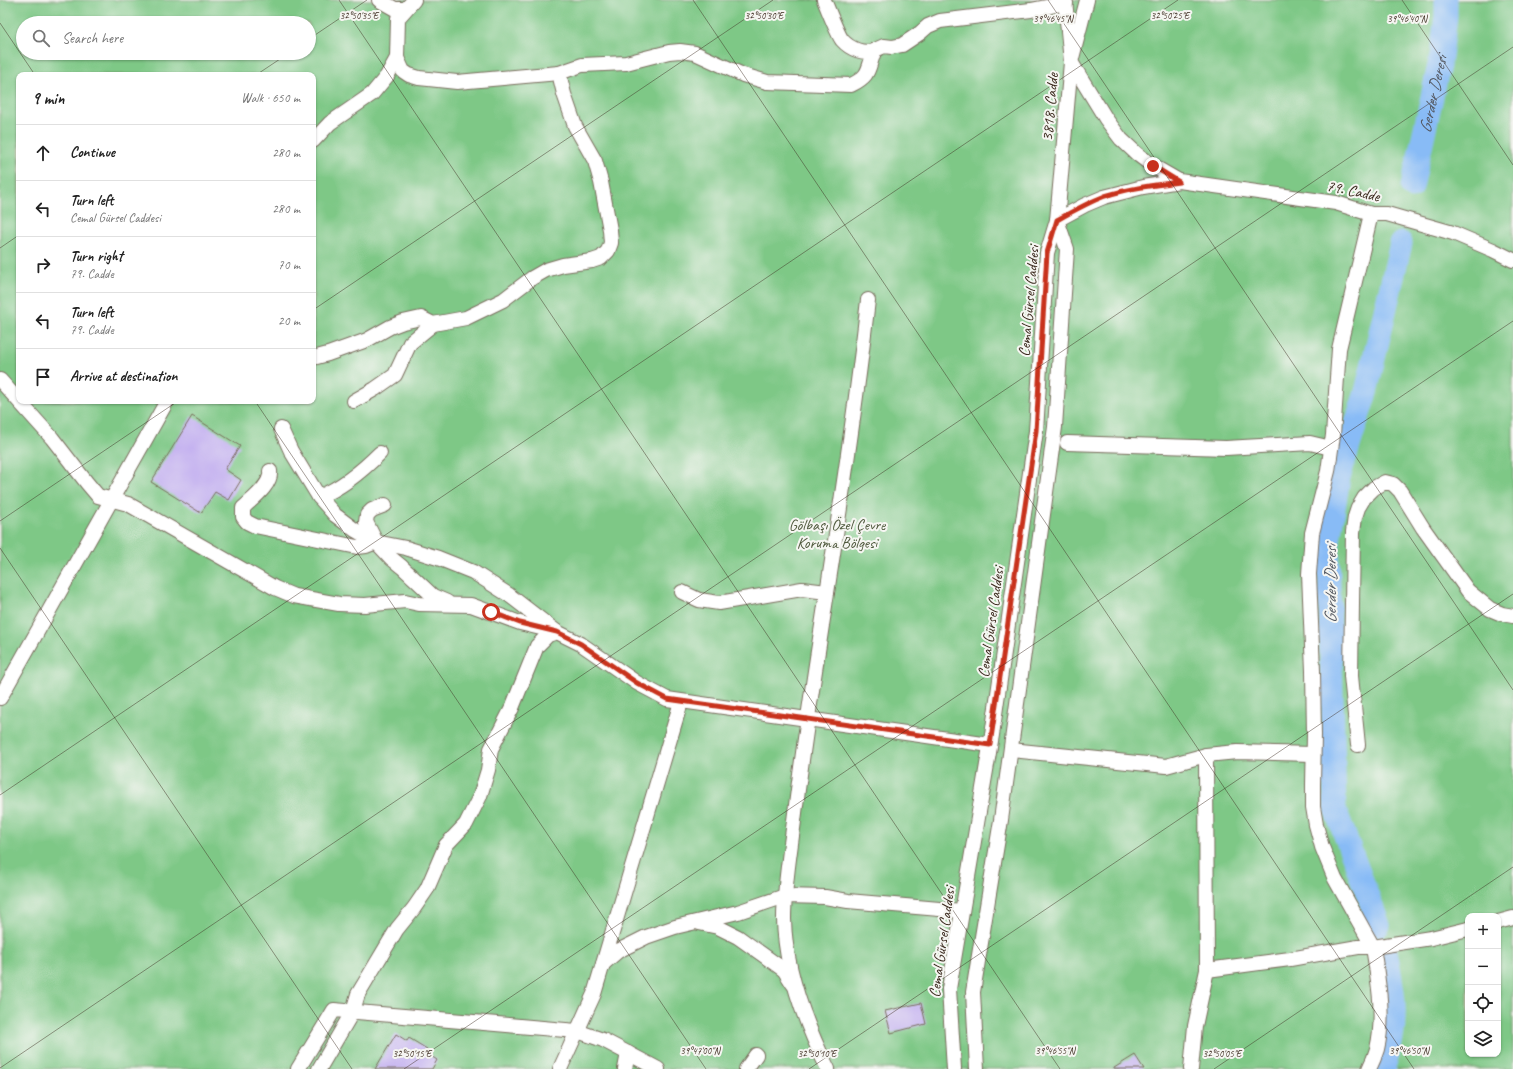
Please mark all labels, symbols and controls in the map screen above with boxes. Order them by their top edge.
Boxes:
text: 32°50'35"E [340,9,380,22]
text: 32°50'30"E [745,9,785,22]
text: 32°50'25"E [1151,9,1191,22]
text: 39°46'45"N [1033,12,1075,25]
text: 39°46'40"N [1387,12,1429,25]
search box [16,16,316,60]
icon: search [30,27,52,49]
text: Search here [62,29,123,48]
water label: Gerder Deresi [1414,50,1452,135]
street label: 3818. Cadde [1037,70,1063,142]
text: 9 min [32,88,64,109]
text: Walk · 650 m [241,90,300,106]
icon: ahead [32,142,54,164]
text: Continue [70,143,115,162]
text: 280 m [272,145,300,161]
route end [1144,157,1162,175]
street label: 79. Cadde [1325,176,1383,207]
text: Turn left [70,191,113,210]
icon: left [32,198,54,220]
text: 280 m [272,201,300,217]
text: Cemal Gürsel Caddesi [70,210,161,226]
street label: Cemal Gürsel Caddesi [1014,242,1044,358]
text: Turn right [70,247,123,266]
icon: right [32,254,54,276]
text: 70 m [278,257,300,273]
text: 79. Cadde [70,266,114,282]
text: Turn left [70,303,113,322]
icon: left [32,310,54,332]
text: 20 m [278,313,300,329]
text: 79. Cadde [70,322,114,338]
icon: arrive [32,366,54,388]
text: Arrive at destination [70,367,177,386]
park label: Gölbaşı Özel Çevre Koruma Bölgesi [789,515,887,553]
water label: Gerder Deresi [1320,541,1341,623]
street label: Cemal Gürsel Caddesi [973,563,1009,679]
route start [482,603,500,621]
street label: Cemal Gürsel Caddesi [924,883,960,999]
map controls [1465,913,1501,1057]
button: + [1465,913,1501,949]
button: − [1465,949,1501,985]
button: locate [1465,985,1501,1021]
button: layers [1465,1021,1501,1057]
text: 39°47'00"N [680,1044,722,1057]
text: 39°46'55"N [1035,1044,1077,1057]
text: 39°46'50"N [1389,1044,1431,1057]
text: 32°50'15"E [393,1047,433,1060]
text: 32°50'10"E [798,1047,838,1060]
text: 32°50'05"E [1203,1047,1243,1060]

